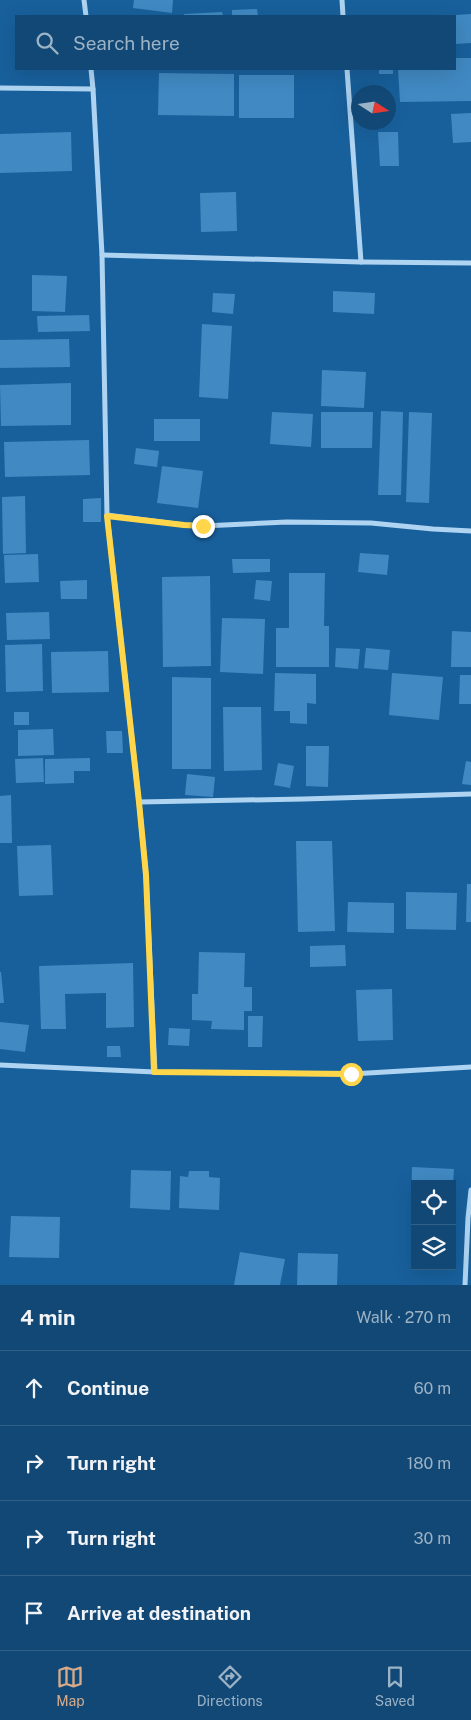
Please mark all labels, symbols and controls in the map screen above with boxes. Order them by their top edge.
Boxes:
search box [15,15,456,70]
icon: search [33,29,61,57]
text: Search here [73,32,180,54]
north arrow [351,85,396,130]
route end [192,515,215,538]
route start [340,1063,363,1086]
map controls [411,1180,456,1270]
button: locate [411,1180,456,1225]
button: layers [411,1225,456,1270]
text: 4 min [20,1305,75,1330]
text: Walk · 270 m [356,1308,451,1327]
icon: ahead [20,1374,48,1402]
text: Continue [67,1377,149,1399]
text: 60 m [414,1379,451,1398]
icon: right [20,1449,48,1477]
text: Turn right [67,1452,156,1474]
text: 180 m [407,1454,451,1473]
icon: right [20,1524,48,1552]
text: Turn right [67,1527,156,1549]
text: 30 m [414,1529,451,1548]
icon: arrive [20,1599,48,1627]
text: Arrive at destination [67,1602,251,1624]
tab: Map [56,1663,85,1709]
tab: Directions [197,1663,263,1709]
tab: Saved [375,1663,415,1709]

